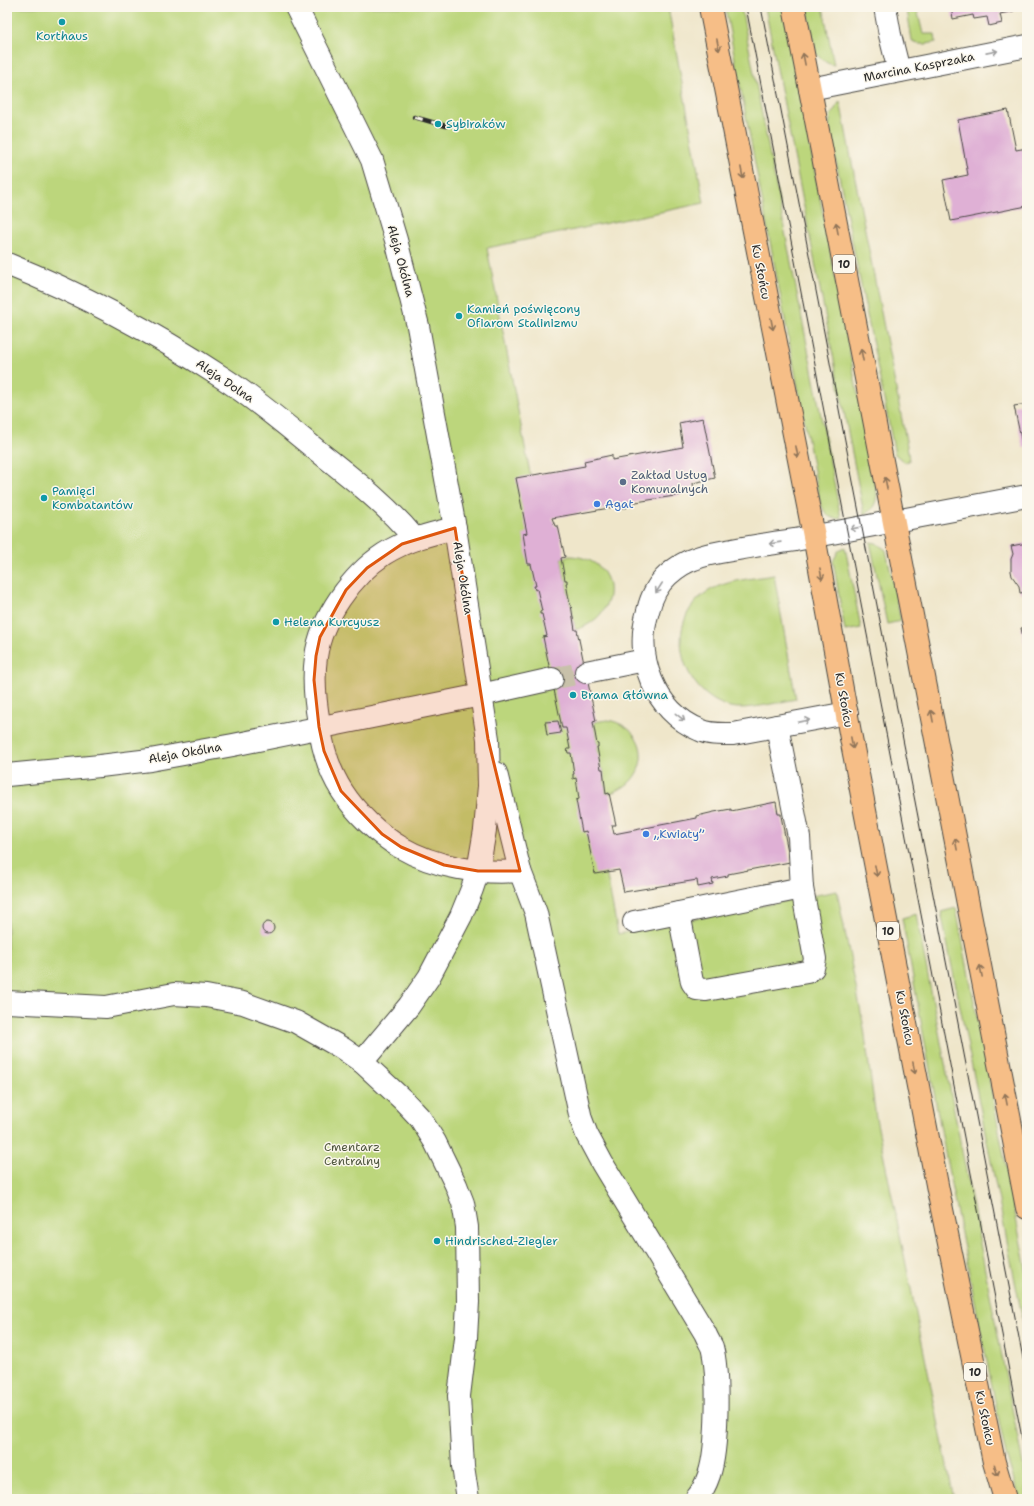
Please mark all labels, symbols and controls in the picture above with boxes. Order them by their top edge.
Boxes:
marker: Korthaus [57,17,67,27]
place label: Korthaus [36,28,88,44]
one-way arrow [714,38,722,51]
street label: Marcina Kasprzaka [862,48,976,86]
one-way arrow [985,48,998,56]
one-way arrow [800,53,808,66]
place label: Sybiraków [446,116,506,132]
marker: Sybiraków [433,119,443,129]
one-way arrow [738,166,746,179]
one-way arrow [833,221,841,234]
street label: Aleja Okólna [384,223,418,299]
street label: Ku Słońcu [748,243,774,301]
road number: 10 [833,255,855,273]
place label: Kamień poświęcony Ofiarom Stalinizmu [467,301,581,331]
marker: Kamień poświęcony Ofiarom Stalinizmu [454,311,464,321]
one-way arrow [768,318,776,331]
one-way arrow [857,349,865,362]
street label: Aleja Dolna [193,356,258,407]
one-way arrow [793,445,801,458]
place label: Zakład Usług Komunalnych [631,467,708,497]
marker: Zakład Usług Komunalnych [618,477,628,487]
one-way arrow [882,477,890,490]
place label: Pamięci Kombatantów [52,483,134,513]
marker: Pamięci Kombatantów [39,493,49,503]
place label: Agat [605,496,634,512]
marker: Agat [592,499,602,509]
one-way arrow [850,525,863,533]
one-way arrow [769,539,782,547]
street label: Aleja Okólna [449,540,477,616]
one-way arrow [817,567,825,580]
one-way arrow [654,582,662,594]
place label: Helena Kurcyusz [284,614,380,630]
marker: Helena Kurcyusz [271,617,281,627]
street label: Ku Słońcu [831,671,857,729]
place label: Brama Główna [581,687,669,703]
marker: Brama Główna [568,690,578,700]
one-way arrow [927,710,935,723]
one-way arrow [674,713,685,722]
one-way arrow [797,716,810,724]
one-way arrow [848,737,856,750]
street label: Aleja Okólna [147,739,223,767]
place label: „Kwiaty” [653,826,705,842]
marker: „Kwiaty” [641,829,651,839]
one-way arrow [952,838,960,851]
one-way arrow [873,864,881,877]
road number: 10 [877,922,899,940]
one-way arrow [977,965,985,978]
street label: Ku Słońcu [892,989,918,1047]
one-way arrow [910,1061,918,1074]
one-way arrow [1002,1093,1010,1106]
park label: Cmentarz Centralny [324,1139,380,1169]
place label: Hindrisched-Ziegler [445,1233,558,1249]
marker: Hindrisched-Ziegler [432,1236,442,1246]
road number: 10 [964,1363,986,1381]
street label: Ku Słońcu [971,1389,999,1447]
one-way arrow [993,1463,1000,1476]

